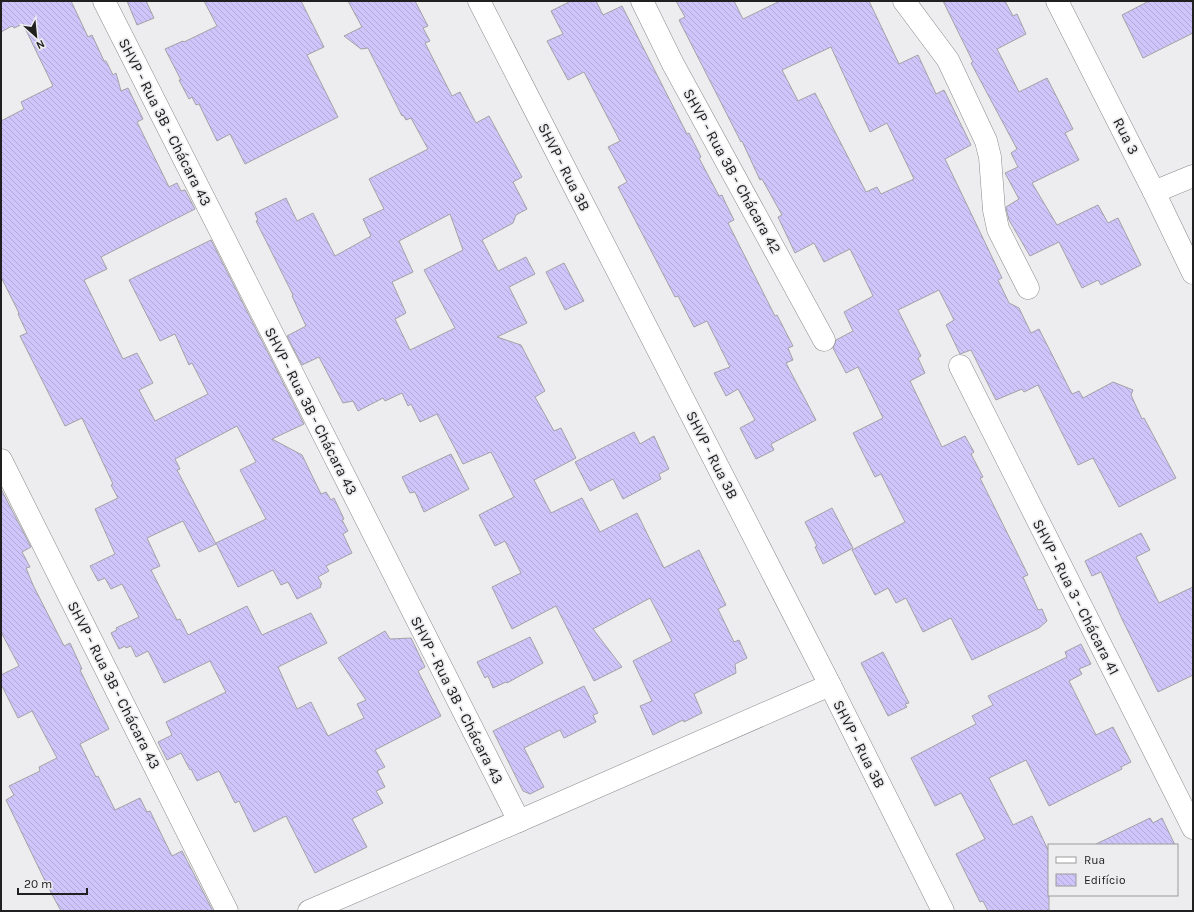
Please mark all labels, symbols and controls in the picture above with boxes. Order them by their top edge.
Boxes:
north arrow [16,16,56,56]
street label: SHVP - Rua 3B - Chácara 43 [115,35,215,209]
text: N [34,37,47,52]
street label: SHVP - Rua 3B - Chácara 42 [679,85,785,257]
street label: Rua 3 [1109,115,1143,157]
street label: SHVP - Rua 3B [534,120,594,214]
street label: SHVP - Rua 3B - Chácara 43 [261,324,361,498]
street label: SHVP - Rua 3B [682,408,742,502]
street label: SHVP - Rua 3 - Chácara 41 [1029,516,1123,678]
street label: SHVP - Rua 3B - Chácara 43 [64,598,164,772]
street label: SHVP - Rua 3B - Chácara 43 [407,613,507,787]
street label: SHVP - Rua 3B [829,697,889,791]
legend [1048,844,1178,896]
text: Rua [1084,853,1105,867]
scale bar [18,870,87,896]
text: Edifício [1084,873,1125,887]
text: 20 m [24,877,52,891]

